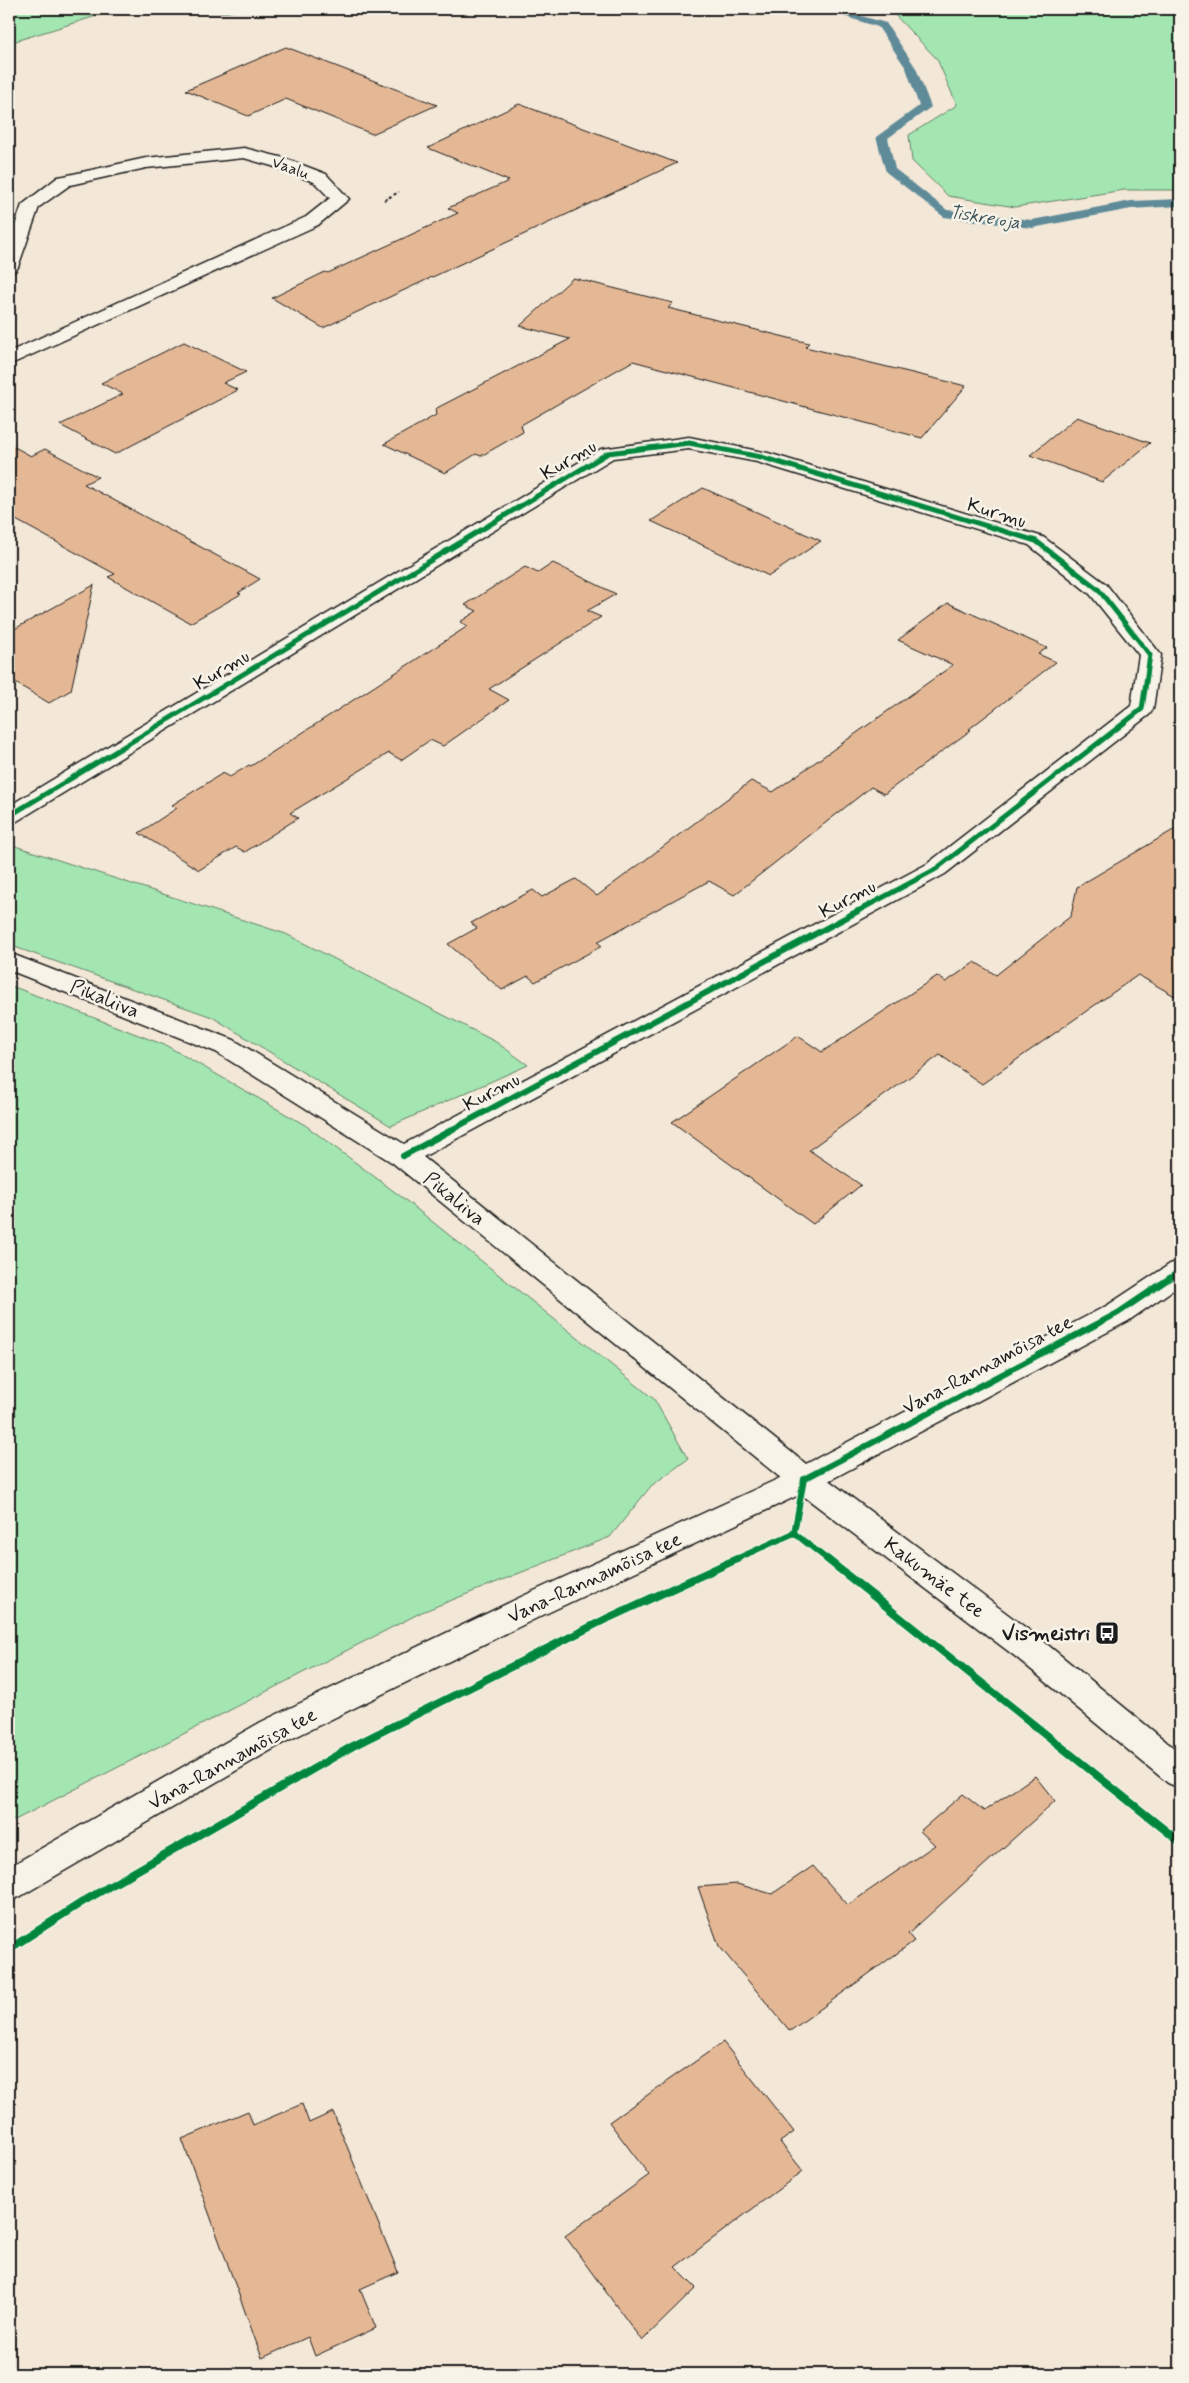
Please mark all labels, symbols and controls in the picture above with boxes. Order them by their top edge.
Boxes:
street label: Vaalu [269,152,312,185]
water label: Tiskre oja [948,201,1022,235]
street label: Kurmu [536,433,602,487]
street label: Kurmu [964,492,1030,535]
street label: Kurmu [189,643,255,697]
street label: Kurmu [815,873,881,925]
street label: Pikaliiva [66,973,143,1025]
street label: Kurmu [459,1066,525,1118]
street label: Pikaliiva [418,1166,491,1232]
street label: Vana-Rannamõisa tee [898,1309,1078,1422]
street label: Vana-Rannamõisa tee [503,1526,686,1631]
street label: Kakumäe tee [878,1531,990,1625]
bus stop icon: Vismeistri [1094,1620,1120,1646]
place label: Vismeistri [1002,1621,1090,1648]
street label: Vana-Rannamõisa tee [143,1702,322,1817]

